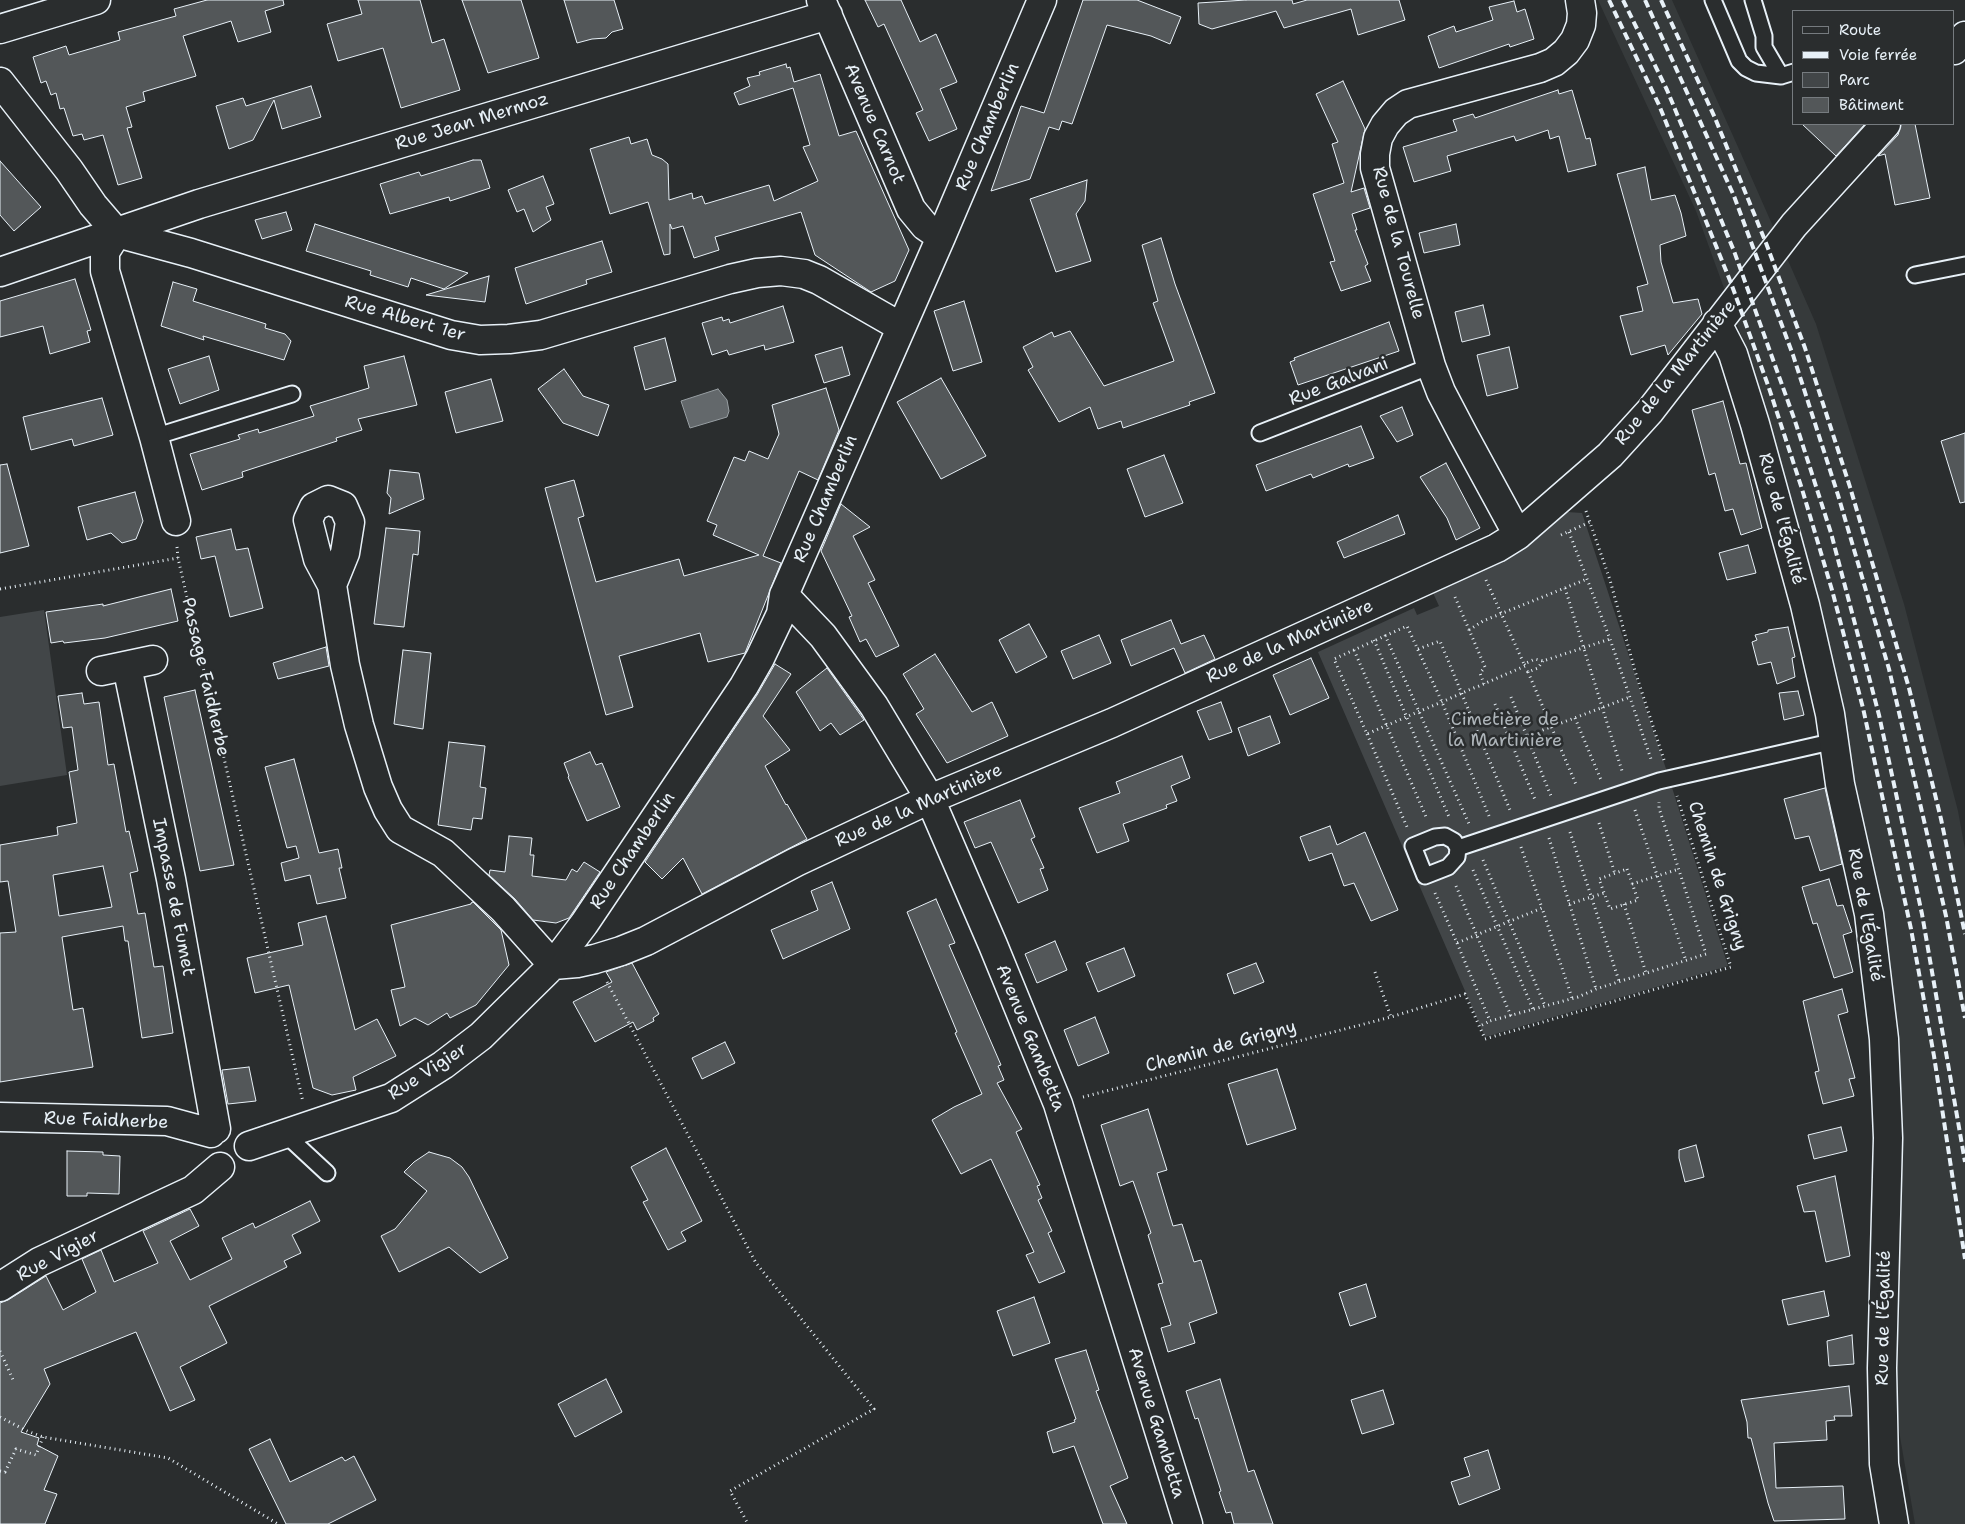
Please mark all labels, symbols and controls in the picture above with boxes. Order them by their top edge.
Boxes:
legend [1792,10,1955,125]
text: Route [1839,20,1881,40]
text: Voie ferrée [1839,45,1917,65]
street label: Avenue Carnot [839,60,909,188]
street label: Rue Chamberlin [951,60,1025,194]
text: Parc [1839,70,1870,90]
street label: Rue Jean Mermoz [393,88,551,156]
text: Bâtiment [1839,95,1904,115]
street label: Rue de la Tourelle [1367,164,1429,322]
street label: Rue Albert 1er [342,291,468,347]
street label: Rue de la Martinière [1611,296,1741,450]
street label: Rue Galvani [1286,353,1392,411]
street label: Rue Chamberlin [789,432,863,566]
street label: Rue de l'Égalité [1753,451,1809,587]
street label: Rue de la Martinière [1203,595,1377,689]
street label: Passage Faidherbe [176,596,234,758]
park label: Cimetière de la Martinière [1448,709,1562,752]
street label: Rue de la Martinière [832,759,1006,853]
street label: Rue Chamberlin [586,788,680,914]
street label: Chemin de Grigny [1683,799,1751,953]
street label: Impasse de Fumet [147,816,199,978]
street label: Rue de l'Égalité [1843,846,1887,984]
street label: Avenue Gambetta [991,961,1069,1115]
street label: Chemin de Grigny [1143,1016,1299,1078]
street label: Rue Vigier [385,1039,471,1105]
street label: Rue Faidherbe [43,1108,169,1134]
street label: Rue Vigier [13,1225,103,1287]
street label: Rue de l'Égalité [1872,1250,1896,1386]
street label: Avenue Gambetta [1123,1345,1189,1501]

